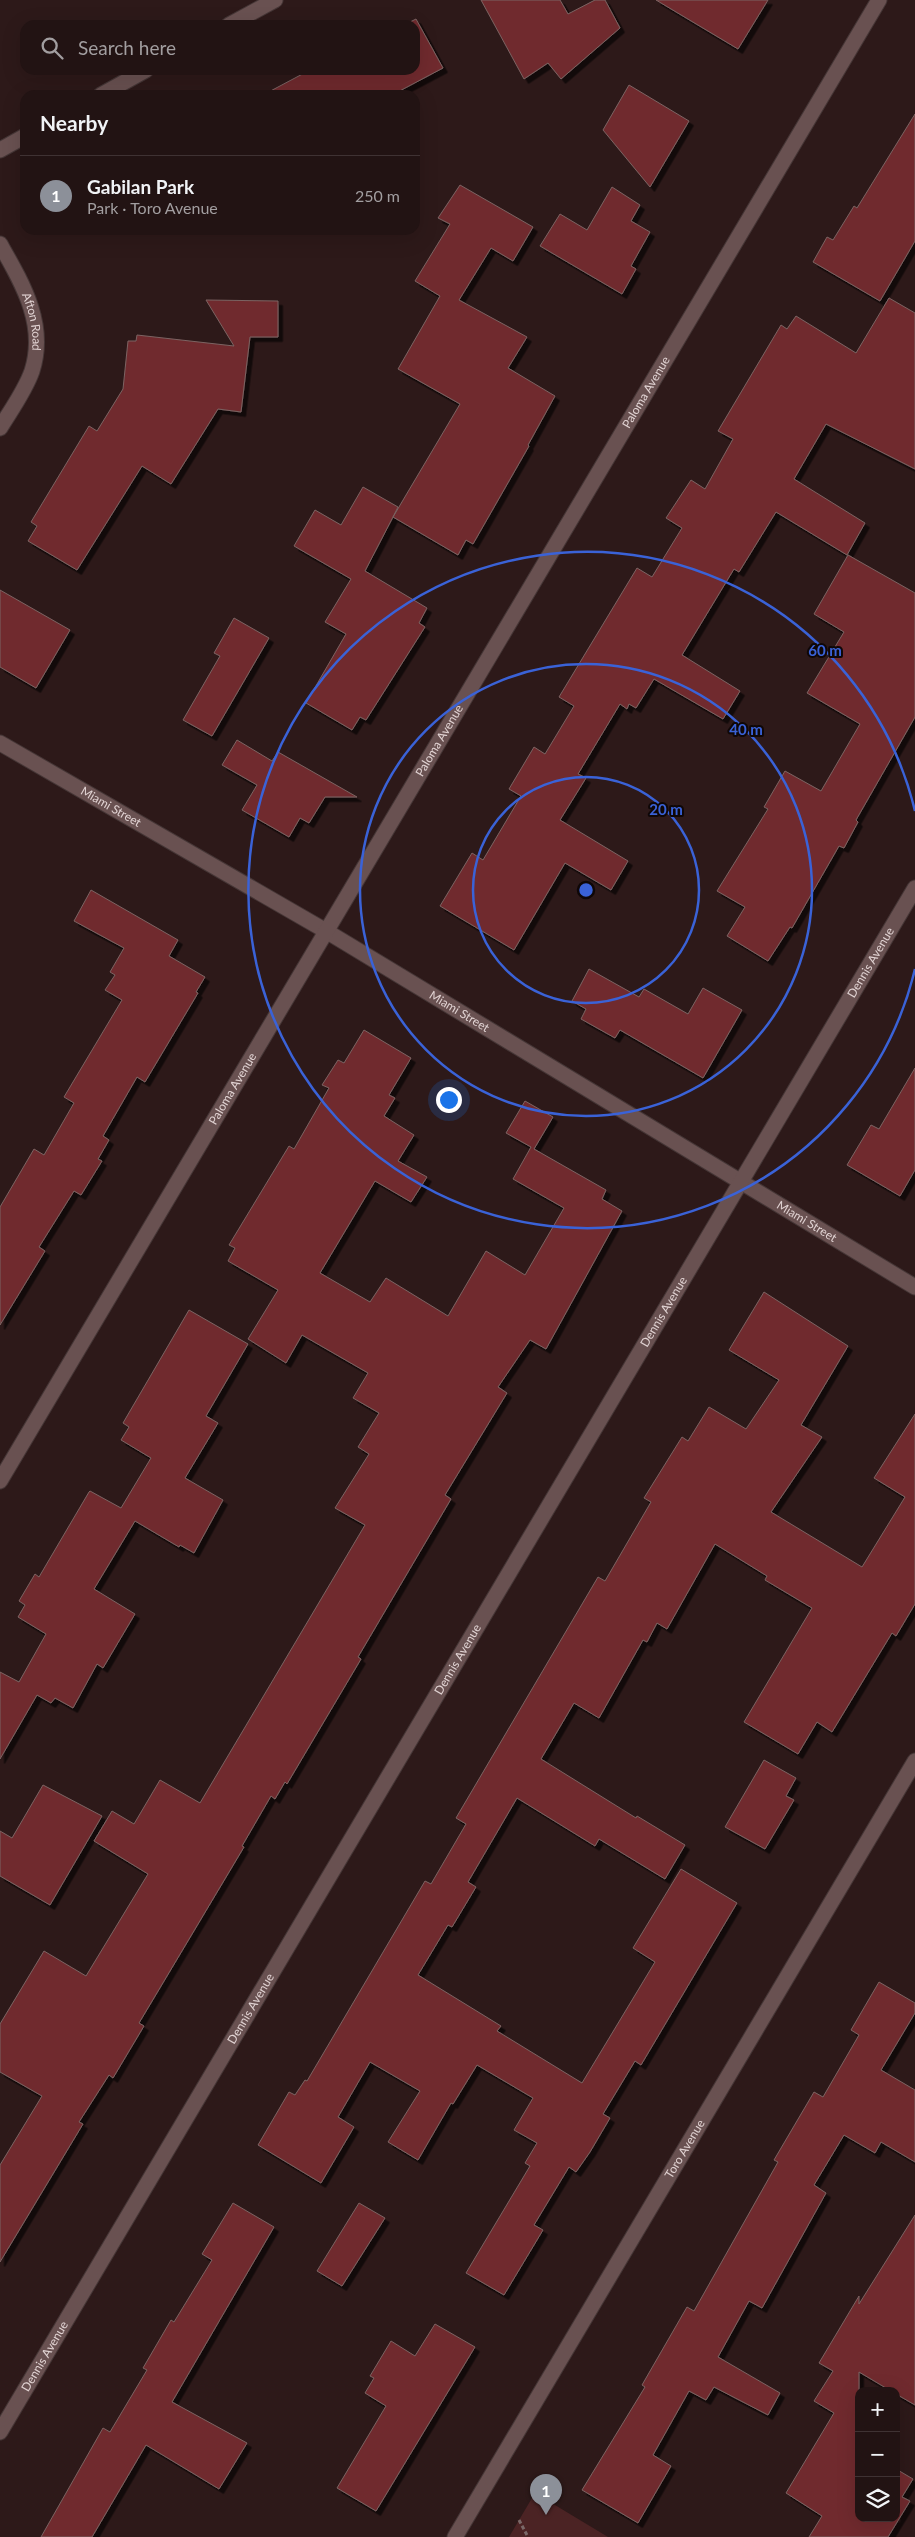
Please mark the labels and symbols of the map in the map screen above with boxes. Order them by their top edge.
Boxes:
street label: Afton Road [19,290,45,351]
street label: Paloma Avenue [619,353,673,431]
text: 60 m [808,641,842,659]
street label: Paloma Avenue [412,702,466,779]
text: 40 m [729,720,763,738]
street label: Miami Street [78,783,145,830]
text: 20 m [649,800,683,818]
centre of rings [577,881,595,899]
street label: Dennis Avenue [844,924,897,1000]
street label: Miami Street [427,987,493,1035]
street label: Paloma Avenue [205,1050,259,1127]
your location [436,1087,462,1113]
street label: Miami Street [774,1197,840,1245]
street label: Dennis Avenue [637,1274,690,1350]
street label: Dennis Avenue [431,1621,484,1697]
street label: Dennis Avenue [224,1971,277,2046]
street label: Toro Avenue [661,2117,708,2181]
street label: Dennis Avenue [18,2318,71,2394]
pin: 1 [530,2474,562,2515]

